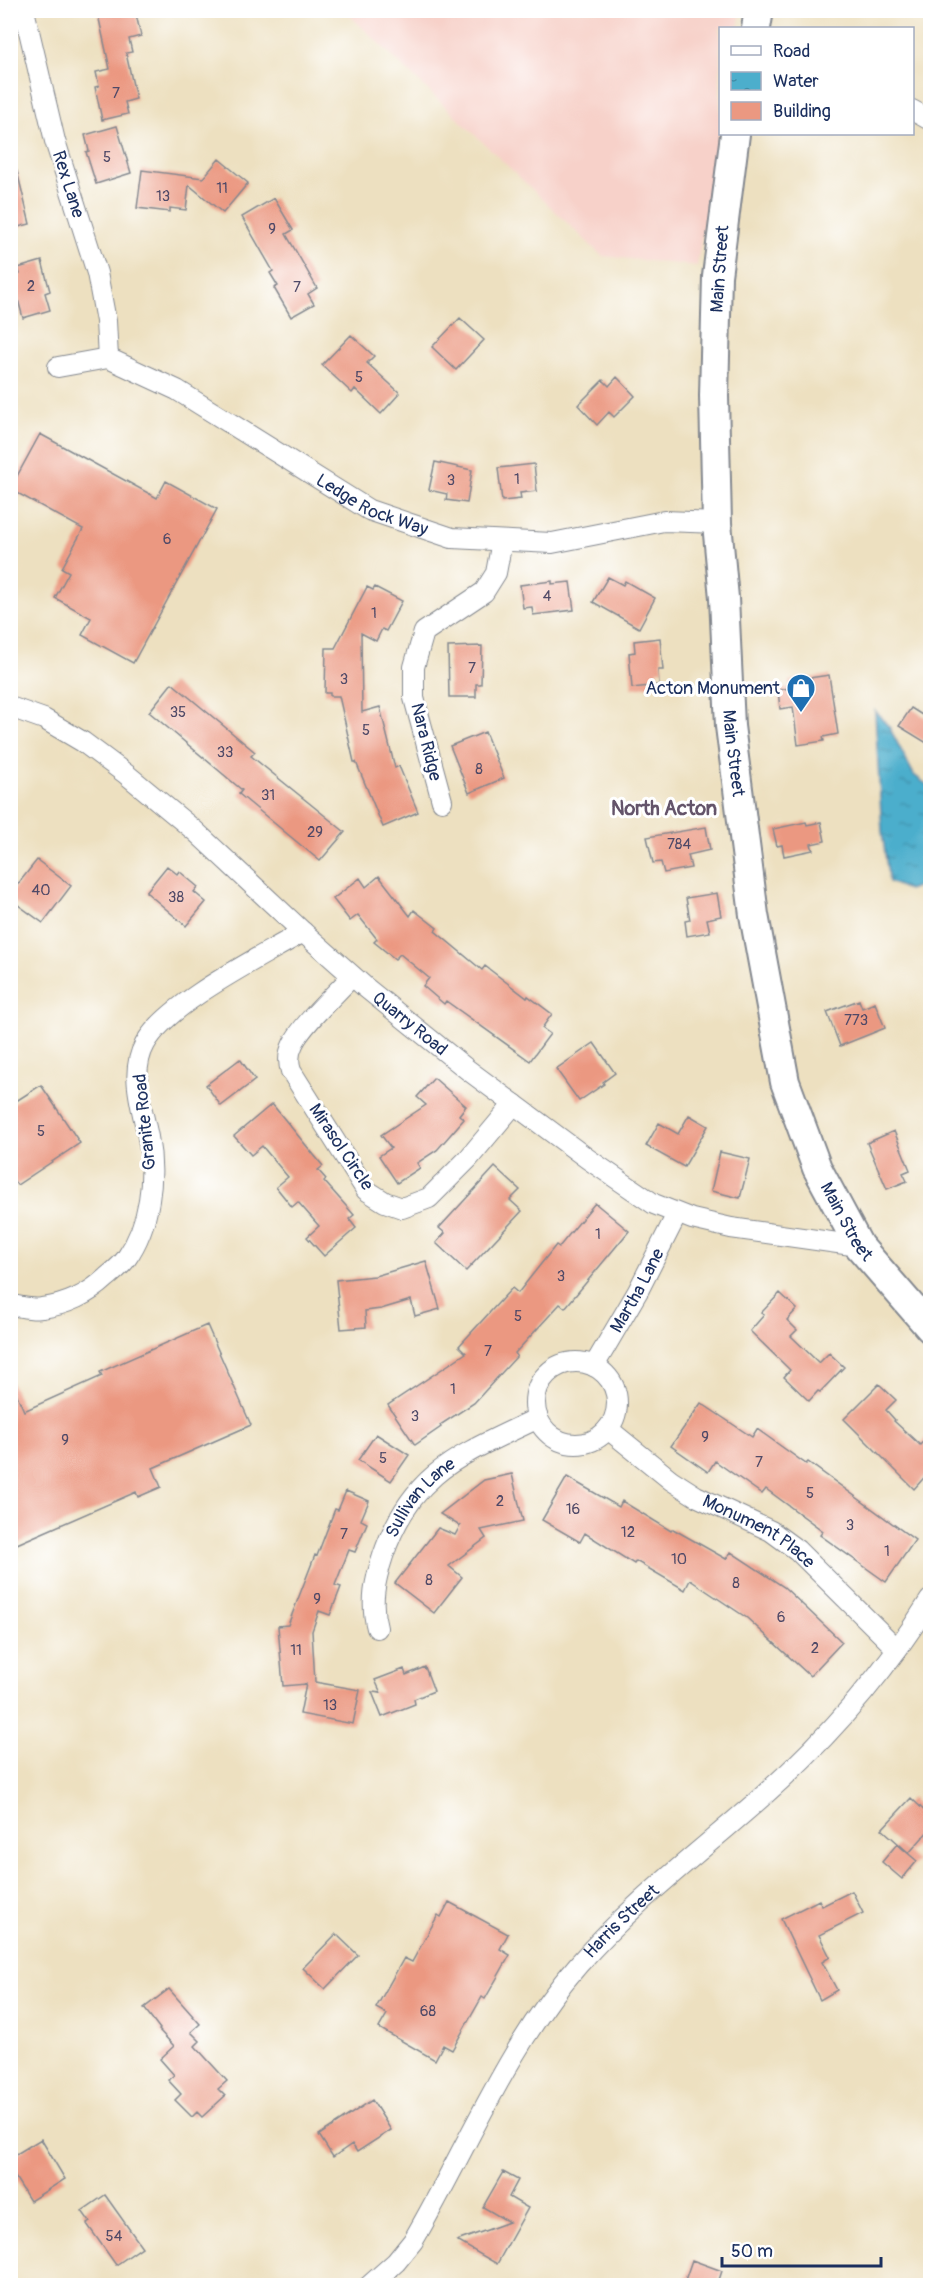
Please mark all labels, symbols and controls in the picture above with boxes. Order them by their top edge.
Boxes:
legend [719,27,914,135]
text: Road [773,40,810,63]
text: Water [773,70,819,93]
house number: 7 [112,84,120,103]
text: Building [773,100,831,123]
street label: Rex Lane [47,148,90,221]
house number: 5 [103,148,111,167]
house number: 11 [216,179,228,198]
house number: 13 [156,187,170,206]
house number: 9 [268,220,276,239]
street label: Main Street [705,224,735,313]
house number: 2 [27,277,35,296]
house number: 7 [293,278,301,297]
house number: 5 [355,368,363,387]
street label: Ledge Rock Way [312,468,431,541]
house number: 1 [514,470,520,489]
house number: 3 [447,471,455,490]
house number: 6 [163,530,171,549]
house number: 4 [543,587,552,606]
house number: 1 [371,604,377,623]
house number: 7 [468,659,476,678]
house number: 3 [340,670,348,689]
shop icon: Acton Monument [785,672,817,714]
place label: Acton Monument [645,677,781,700]
street label: Nara Ridge [405,701,447,783]
house number: 35 [170,703,186,722]
street label: Main Street [718,709,750,799]
house number: 5 [362,721,370,740]
house number: 33 [217,743,233,762]
house number: 8 [475,760,483,779]
house number: 31 [261,786,275,805]
district label: North Acton [611,796,717,821]
house number: 29 [307,823,323,842]
house number: 784 [667,835,691,854]
house number: 40 [32,881,50,900]
house number: 38 [168,888,184,907]
street label: Quarry Road [368,986,452,1061]
house number: 773 [844,1011,868,1030]
street label: Granite Road [128,1073,162,1171]
street label: Mirasol Circle [304,1099,379,1195]
house number: 5 [37,1122,45,1141]
street label: Main Street [815,1178,879,1266]
house number: 1 [595,1225,601,1244]
street label: Martha Lane [605,1244,669,1337]
house number: 3 [557,1267,565,1286]
house number: 5 [514,1307,522,1326]
house number: 7 [484,1342,492,1361]
house number: 1 [450,1380,456,1399]
house number: 3 [411,1407,419,1426]
house number: 9 [701,1428,709,1447]
house number: 9 [61,1431,69,1450]
house number: 5 [379,1449,387,1468]
street label: Sullivan Lane [380,1452,460,1541]
house number: 7 [755,1453,763,1472]
house number: 5 [806,1484,814,1503]
street label: Monument Place [699,1489,820,1573]
house number: 2 [496,1492,504,1511]
house number: 16 [566,1500,580,1519]
house number: 3 [846,1516,854,1535]
house number: 12 [621,1523,635,1542]
house number: 7 [340,1525,348,1544]
house number: 1 [884,1542,890,1561]
house number: 10 [671,1550,687,1569]
house number: 8 [425,1571,433,1590]
house number: 8 [732,1574,740,1593]
house number: 9 [313,1590,321,1609]
house number: 6 [777,1608,785,1627]
house number: 2 [811,1639,819,1658]
house number: 11 [290,1641,302,1660]
house number: 13 [323,1696,337,1715]
street label: Harris Street [578,1879,664,1963]
house number: 68 [420,2002,437,2021]
house number: 54 [106,2227,123,2246]
scale bar [722,2230,881,2268]
text: 50 m [731,2240,773,2263]

